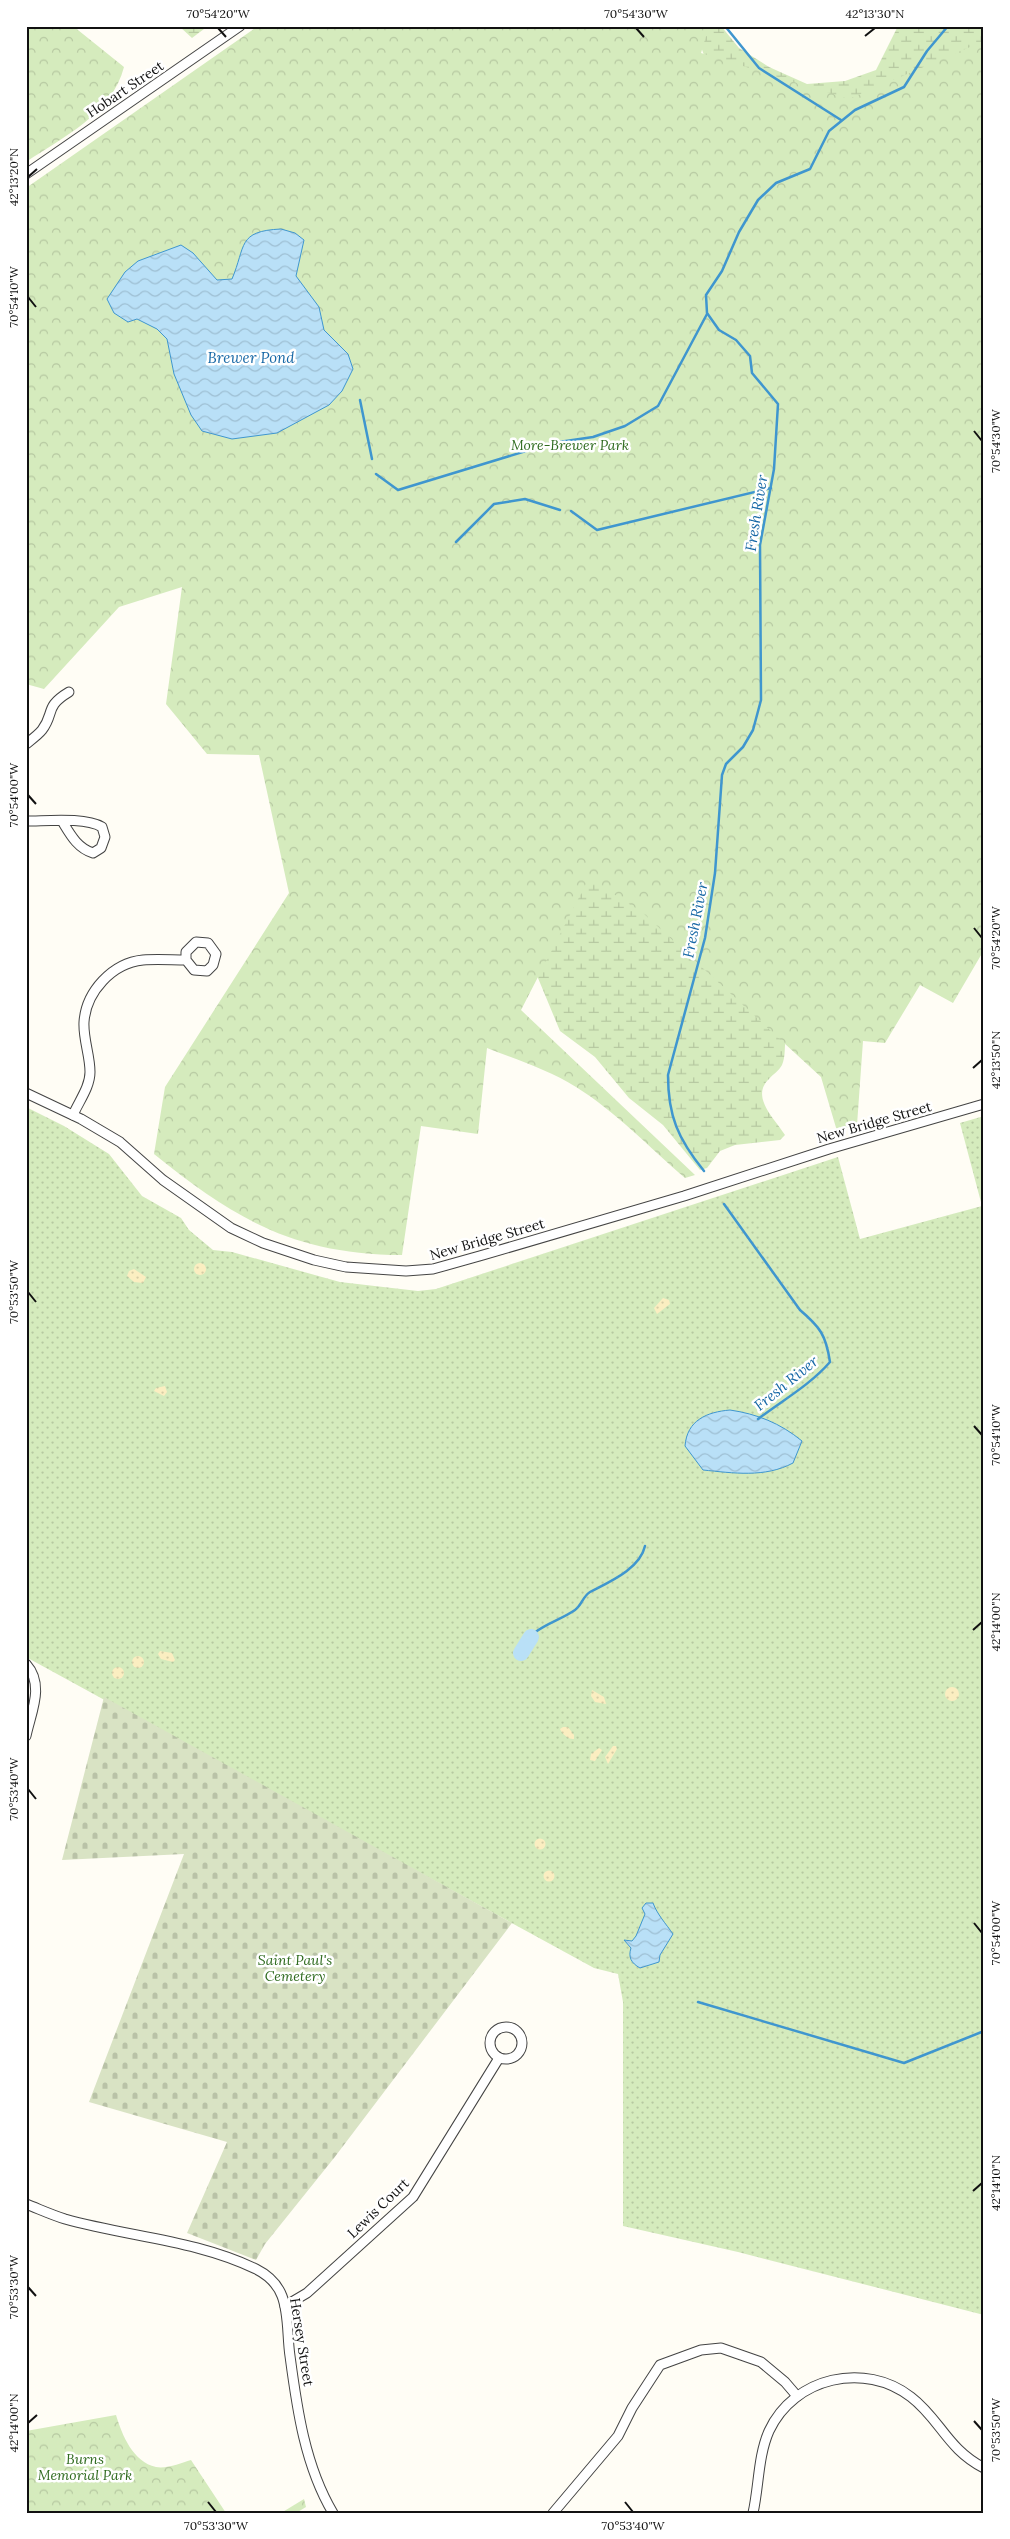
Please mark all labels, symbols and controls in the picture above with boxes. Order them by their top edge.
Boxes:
text: 70°54'20"W [186,6,251,21]
text: 70°54'30"W [604,6,669,21]
text: 42°13'30"N [846,6,904,21]
street label: Hobart Street [83,56,167,121]
text: 42°13'20"N [6,148,21,206]
text: 70°54'10"W [6,265,21,328]
water label: Brewer Pond [207,348,295,367]
text: 70°54'30"W [988,408,1003,473]
park label: More-Brewer Park [511,436,629,454]
water label: Fresh River [741,473,771,553]
text: 70°54'00"W [6,762,21,827]
water label: Fresh River [678,880,712,960]
text: 70°54'20"W [988,905,1003,970]
text: 42°13'50"N [988,1031,1003,1089]
street label: New Bridge Street [815,1097,934,1147]
street label: New Bridge Street [428,1214,547,1264]
text: 70°53'50"W [6,1259,21,1324]
water label: Fresh River [750,1351,822,1415]
text: 70°54'10"W [988,1403,1003,1466]
text: 42°14'00"N [988,1592,1003,1652]
text: 70°53'40"W [6,1756,21,1821]
text: 70°54'00"W [988,1900,1003,1965]
park label: Saint Paul's Cemetery [258,1951,332,1985]
text: 42°14'10"N [988,2155,1003,2211]
street label: Lewis Court [343,2174,413,2242]
text: 70°53'30"W [6,2254,21,2319]
street label: Hersey Street [286,2297,318,2388]
text: 42°14'00"N [6,2393,21,2453]
text: 70°53'50"W [988,2397,1003,2462]
park label: Burns Memorial Park [38,2450,132,2484]
text: 70°53'30"W [184,2518,249,2533]
text: 70°53'40"W [601,2518,666,2533]

